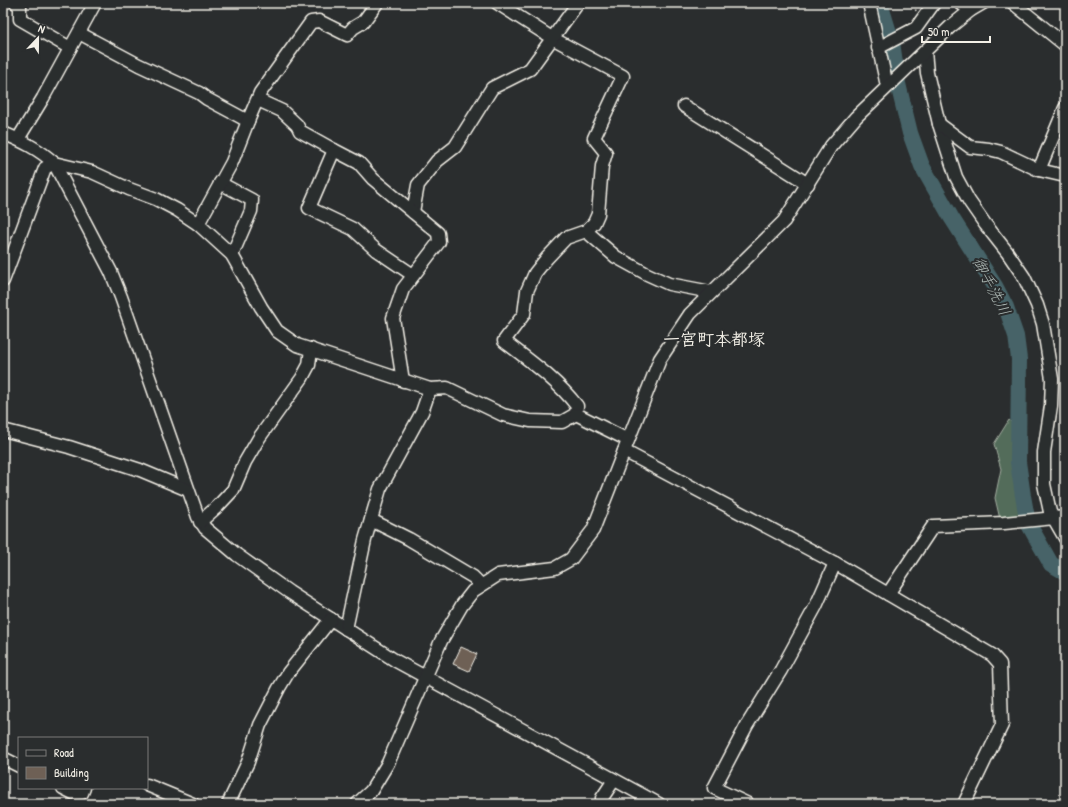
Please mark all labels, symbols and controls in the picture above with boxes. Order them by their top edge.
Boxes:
north arrow [18,18,58,58]
scale bar [922,18,990,44]
text: N [36,21,47,36]
text: 50 m [928,23,949,40]
water label: 御手洗川 [968,252,1016,320]
district label: 一宮町本都塚 [663,327,765,350]
legend [18,737,148,789]
text: Road [54,744,74,761]
text: Building [54,764,89,781]

